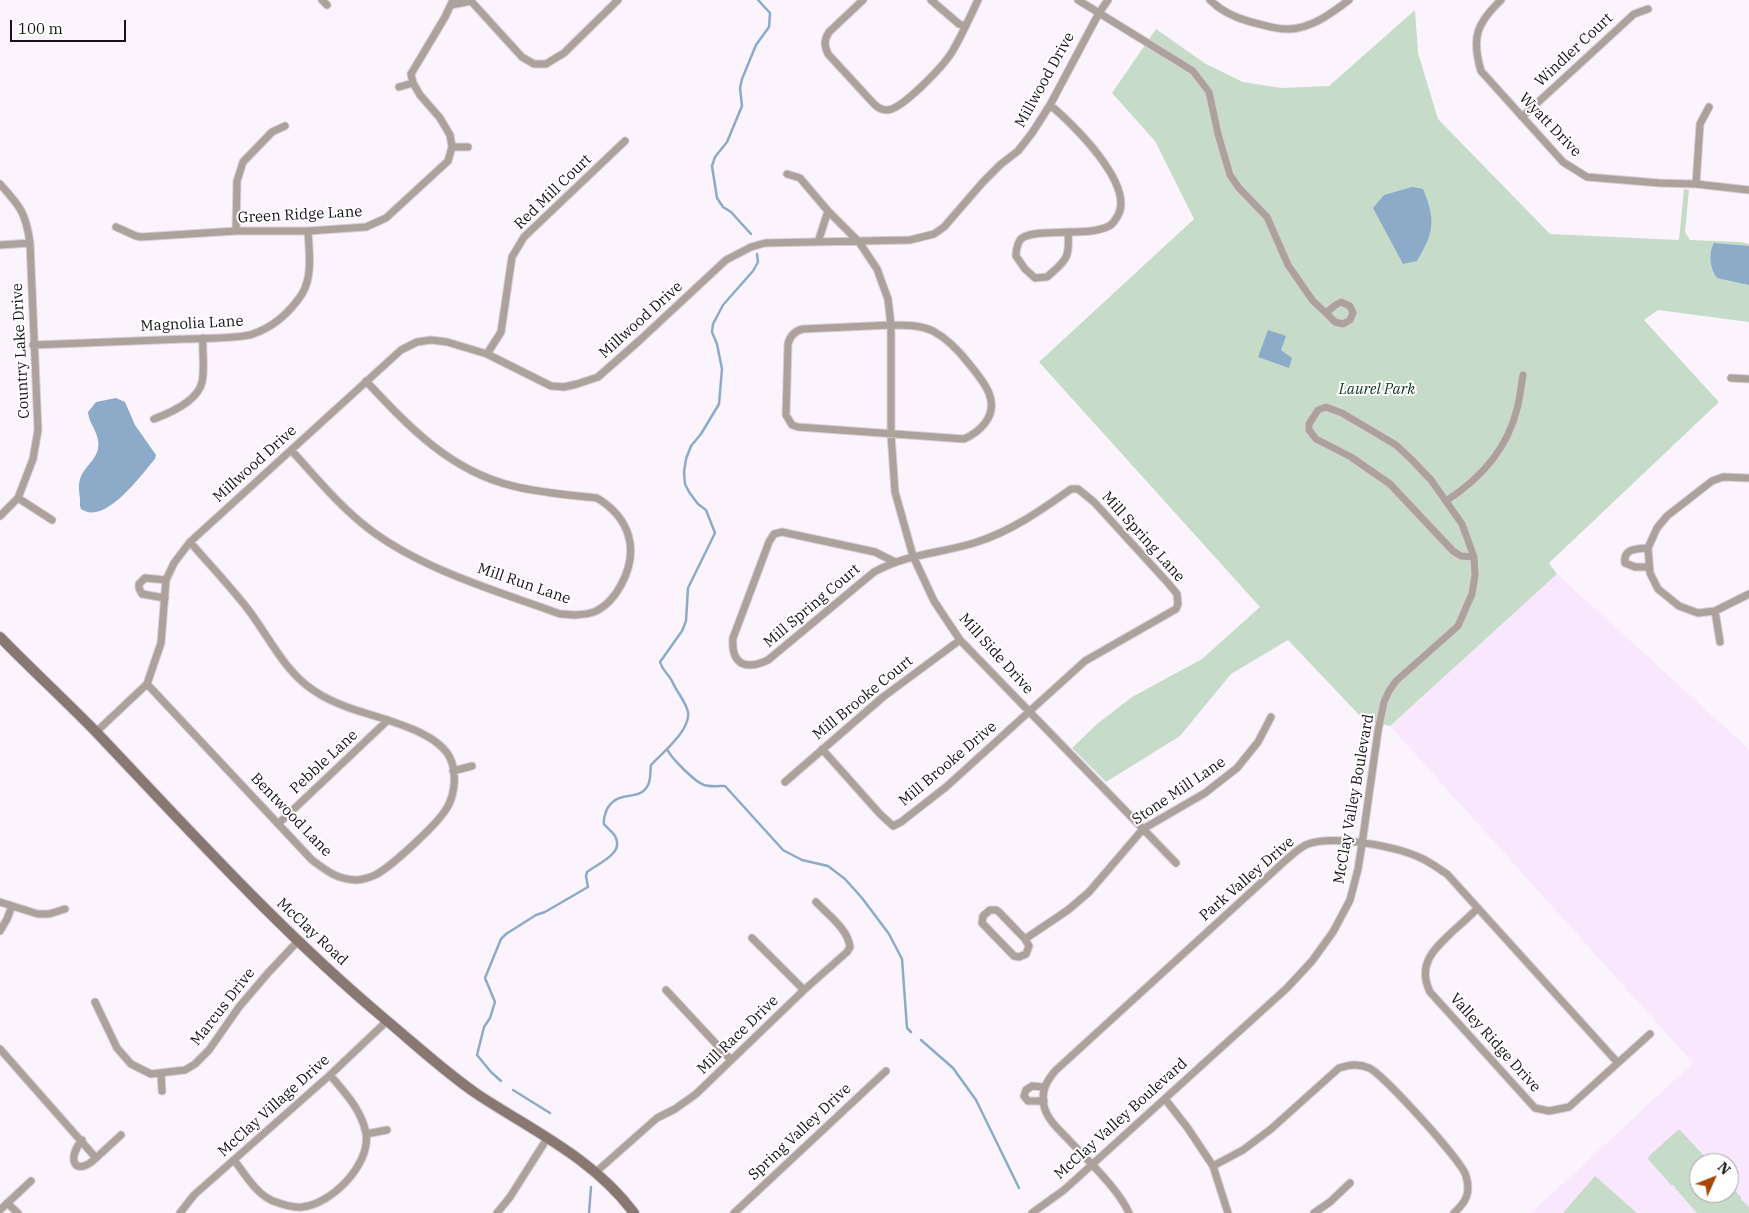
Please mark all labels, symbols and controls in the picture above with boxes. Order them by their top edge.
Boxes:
street label: Windler Court [1531,9,1617,91]
scale bar [12,10,129,42]
text: 100 m [18,19,63,38]
street label: Millwood Drive [1011,29,1079,131]
street label: Wyatt Drive [1515,89,1585,161]
street label: Red Mill Court [511,151,595,233]
street label: Green Ridge Lane [237,203,363,227]
street label: Millwood Drive [596,278,686,362]
street label: Country Lake Drive [8,283,34,419]
street label: Magnolia Lane [140,312,244,336]
park label: Laurel Park [1339,381,1415,399]
street label: Millwood Drive [210,422,300,506]
street label: Mill Spring Lane [1098,488,1188,586]
street label: Mill Run Lane [475,560,573,608]
street label: Mill Spring Court [760,560,864,652]
street label: Mill Side Drive [955,610,1037,698]
street label: Mill Brooke Court [809,652,917,744]
street label: McClay Valley Boulevard [1330,713,1378,885]
street label: Mill Brooke Drive [895,718,1001,810]
street label: Pebble Lane [286,726,362,798]
street label: Stone Mill Lane [1129,753,1229,829]
street label: Bentwood Lane [247,770,335,860]
street label: Park Valley Drive [1196,833,1298,925]
street label: McClay Road [273,895,351,969]
street label: Marcus Drive [187,965,259,1049]
street label: Valley Ridge Drive [1446,990,1544,1096]
street label: Mill Race Drive [694,992,782,1078]
street label: McClay Village Drive [215,1051,333,1161]
street label: McClay Valley Boulevard [1051,1055,1191,1183]
street label: Spring Valley Drive [745,1080,855,1184]
north arrow [1689,1153,1739,1203]
text: N [1714,1158,1734,1179]

